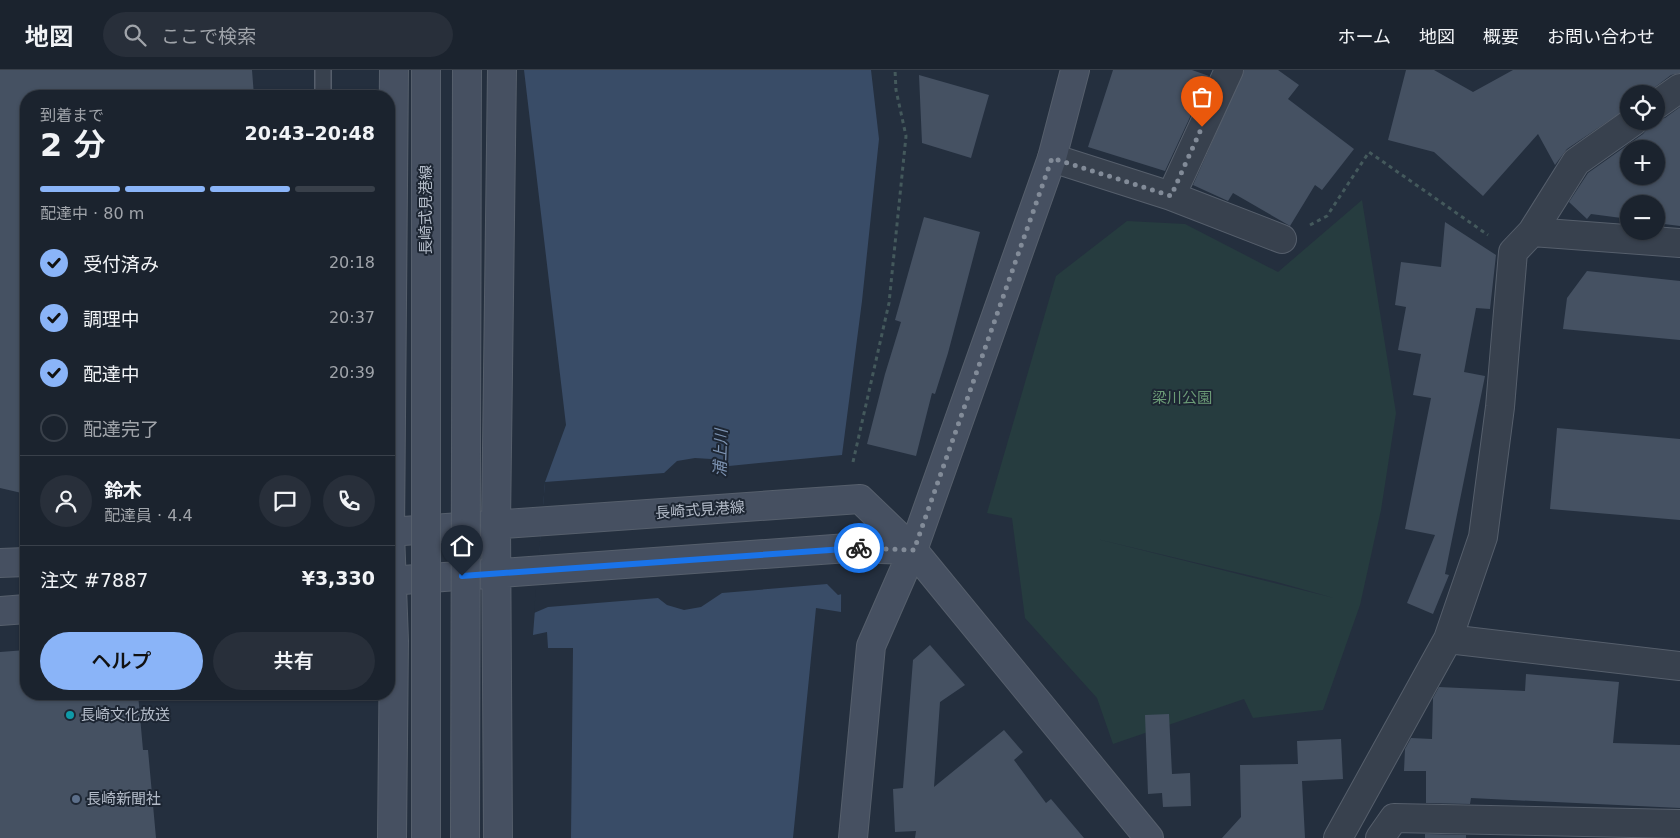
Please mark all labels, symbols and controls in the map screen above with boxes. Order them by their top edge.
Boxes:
search box [103,12,453,57]
icon: search [121,21,149,49]
text: 地図 [25,23,73,51]
text: ここで検索 [161,25,256,47]
text: ホーム [1338,26,1391,47]
text: 地図 [1419,26,1455,47]
text: 概要 [1483,26,1519,47]
text: お問い合わせ [1547,26,1655,47]
pin [1181,76,1223,127]
icon: bag [1188,83,1216,111]
map controls [1620,85,1665,240]
button: locate [1620,85,1665,130]
text: 到着まで [40,106,104,125]
text: 20:43–20:48 [245,122,375,144]
text: 2 分 [40,126,105,164]
button: + [1620,140,1665,185]
street label: 長崎式見港線 [417,165,435,255]
button: − [1620,195,1665,240]
text: 配達中 · 80 m [40,204,144,223]
icon: check [40,249,68,277]
text: 受付済み [83,253,159,275]
text: 20:18 [329,253,375,272]
icon: check [40,304,68,332]
text: 調理中 [83,308,140,330]
text: 20:37 [329,308,375,327]
icon: check [40,359,68,387]
text: 配達中 [83,363,140,385]
text: 20:39 [329,363,375,382]
park label: 梁川公園 [1152,389,1212,407]
text: 配達完了 [83,418,159,440]
water label: 浦上川 [710,427,731,477]
button: person [40,475,92,527]
button: chat [259,475,311,527]
button: phone [323,475,375,527]
text: 鈴木 [104,479,142,501]
street label: 長崎式見港線 [654,498,746,522]
text: 配達員 · 4.4 [104,506,193,525]
courier [834,523,884,573]
pin [441,525,483,576]
icon: home [448,532,476,560]
icon: bike [845,534,873,562]
text: ¥3,330 [302,567,375,589]
text: 注文 #7887 [40,569,148,591]
button: ヘルプ [40,632,203,690]
button: 共有 [213,632,375,690]
place label: 長崎文化放送 [80,706,170,724]
marker: 長崎文化放送 [64,709,76,721]
place label: 長崎新聞社 [86,790,161,808]
marker: 長崎新聞社 [70,793,82,805]

